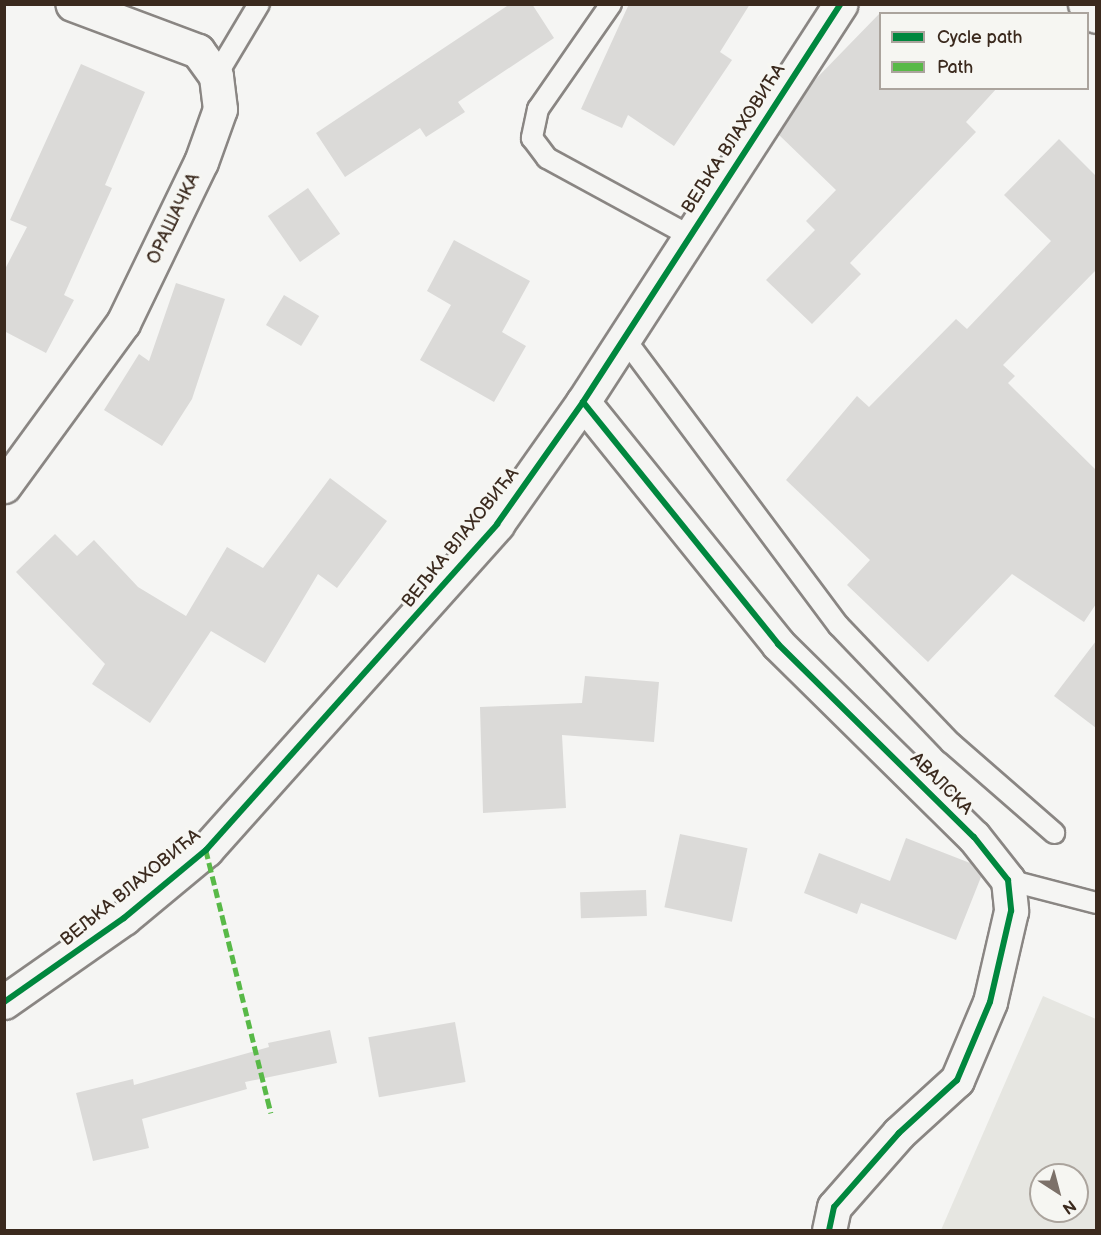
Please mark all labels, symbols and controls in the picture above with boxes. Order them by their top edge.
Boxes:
legend [879,12,1089,90]
text: Cycle path [937,27,1023,48]
text: Path [937,57,973,78]
street label: ВЕЉКА ВЛАХОВИЋА [678,60,790,218]
street label: ОРАШАЧКА [143,170,205,268]
street label: ВЕЉКА ВЛАХОВИЋА [398,464,524,612]
street label: АВАЛСКА [905,748,977,820]
street label: ВЕЉКА ВЛАХОВИЋА [57,825,205,951]
north arrow [1029,1163,1089,1223]
text: N [1058,1195,1079,1218]

